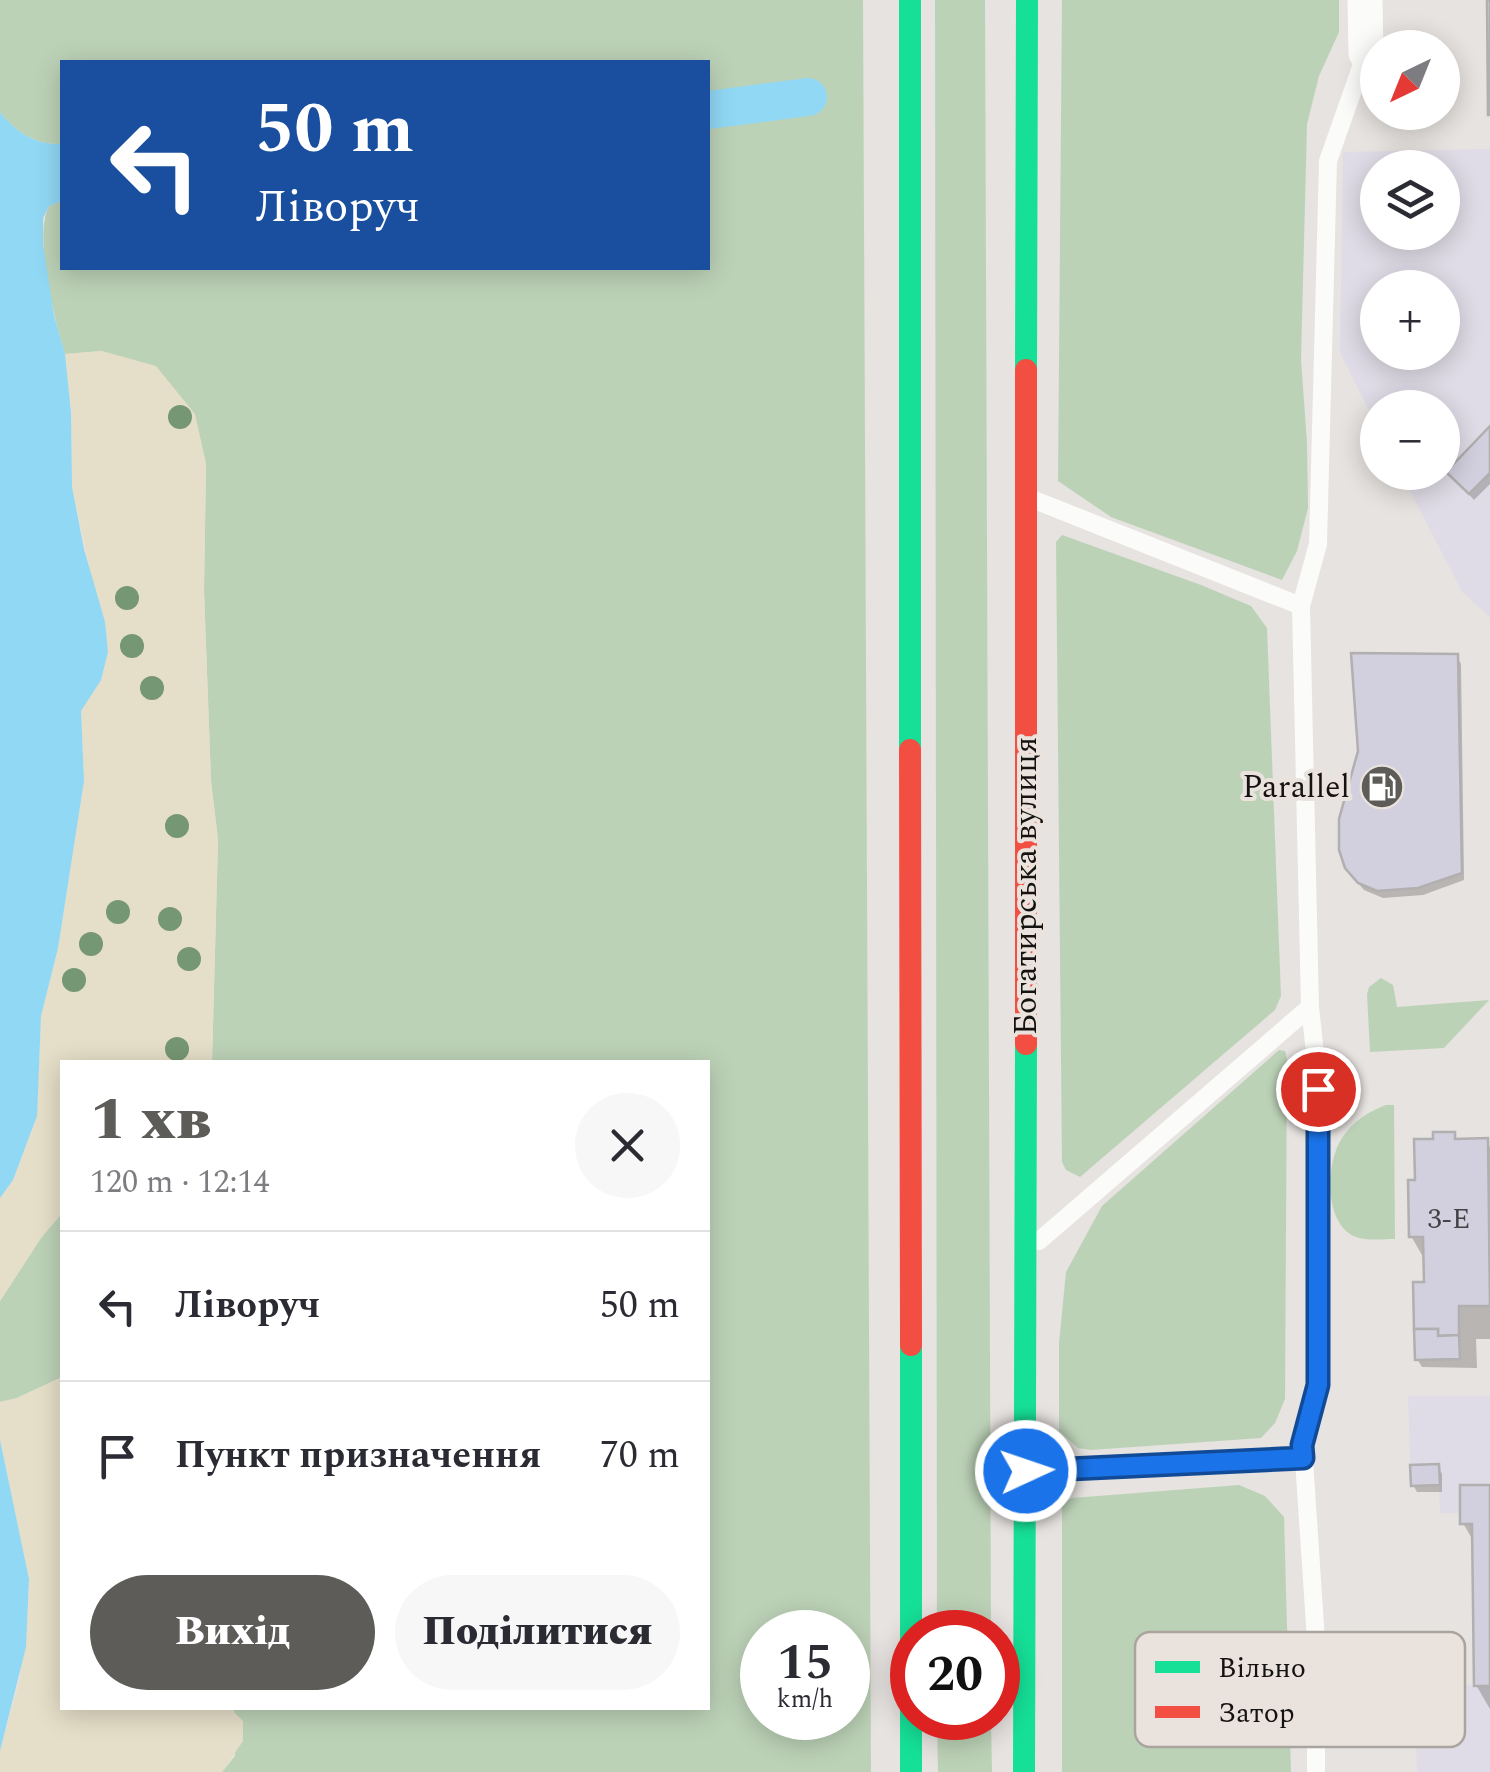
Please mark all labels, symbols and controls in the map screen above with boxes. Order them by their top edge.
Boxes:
north arrow [1360,30,1460,130]
map controls [1360,30,1460,490]
text: 50 m [255,77,414,183]
icon: left [90,100,220,230]
button: layers [1360,150,1460,250]
text: Ліворуч [255,173,420,242]
button: + [1360,270,1460,370]
button: − [1360,390,1460,490]
street label: Богатирська вулиця [1002,737,1051,1035]
place label: Parallel [1242,763,1350,812]
fuel station icon: Parallel [1359,764,1405,810]
pin [1276,1047,1361,1132]
icon: arrive [1291,1062,1346,1117]
text: 1 хв [90,1074,211,1166]
button: close [575,1093,680,1198]
text: 120 m · 12:14 [90,1158,270,1207]
house number: 3-Е [1428,1198,1470,1241]
text: Ліворуч [175,1277,320,1335]
text: 50 m [600,1277,680,1335]
icon: left [90,1279,145,1334]
position arrow [974,1419,1078,1523]
text: Пункт призначення [175,1427,541,1485]
text: 70 m [600,1427,680,1485]
icon: arrive [90,1429,145,1484]
button: Вихід [90,1575,375,1690]
button: Поділитися [395,1575,680,1690]
speed limit sign: 20 [890,1610,1020,1740]
text: 15 [777,1625,833,1701]
legend [1135,1632,1465,1747]
text: Вільно [1218,1647,1306,1690]
text: km/h [777,1681,833,1719]
text: Затор [1218,1692,1295,1735]

